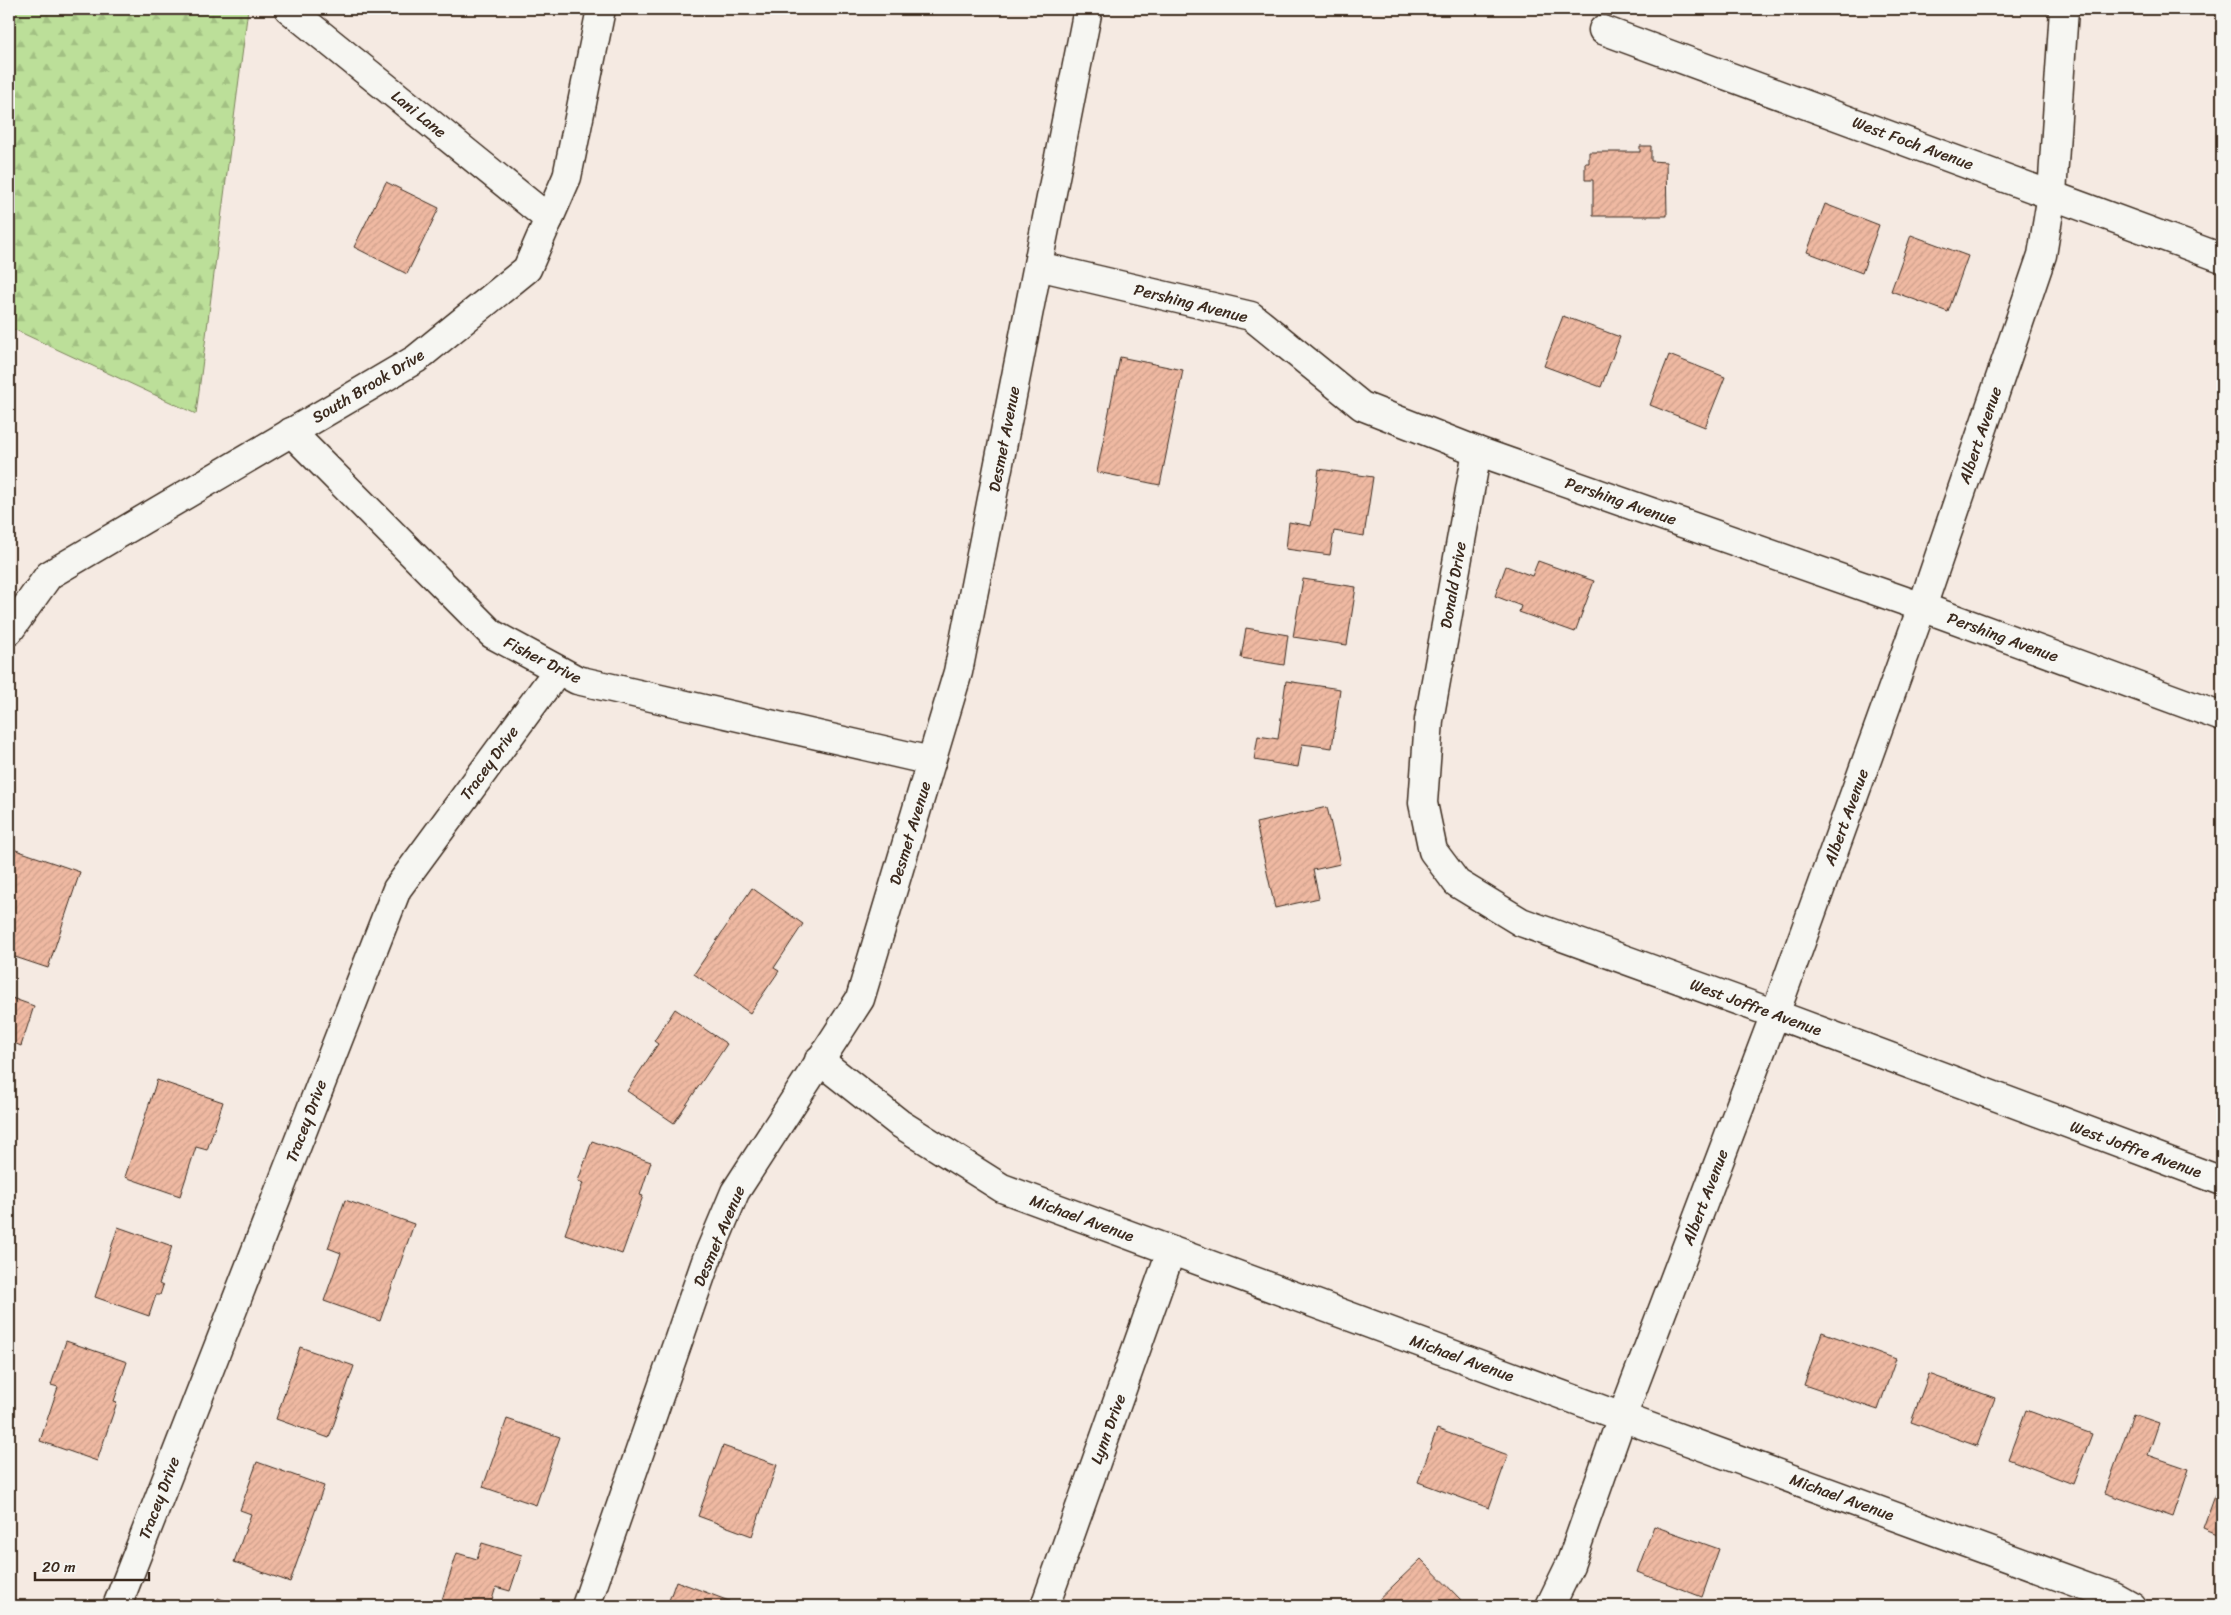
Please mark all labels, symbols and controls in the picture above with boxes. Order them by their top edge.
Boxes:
street label: Lani Lane [385,82,453,146]
street label: West Foch Avenue [1848,108,1978,178]
street label: Pershing Avenue [1131,275,1251,331]
street label: South Brook Drive [306,341,430,431]
street label: Albert Avenue [1949,382,2010,489]
street label: Desmet Avenue [980,384,1028,494]
street label: Pershing Avenue [1561,468,1681,534]
street label: Donald Drive [1431,539,1475,631]
street label: Pershing Avenue [1943,603,2063,671]
street label: Fisher Drive [499,628,587,692]
street label: Tracey Drive [452,719,526,807]
street label: Albert Avenue [1815,764,1877,870]
street label: Desmet Avenue [880,777,940,889]
street label: West Joffre Avenue [1686,970,1826,1044]
street label: Tracey Drive [277,1075,335,1167]
street label: West Joffre Avenue [2066,1112,2206,1186]
street label: Albert Avenue [1673,1145,1737,1250]
street label: Desmet Avenue [685,1181,753,1291]
street label: Michael Avenue [1026,1186,1139,1250]
street label: Michael Avenue [1406,1326,1519,1390]
street label: Lynn Drive [1082,1390,1134,1468]
street label: Tracey Drive [130,1452,188,1544]
street label: Michael Avenue [1786,1465,1899,1529]
scale bar [35,1550,149,1582]
text: 20 m [42,1554,76,1580]

